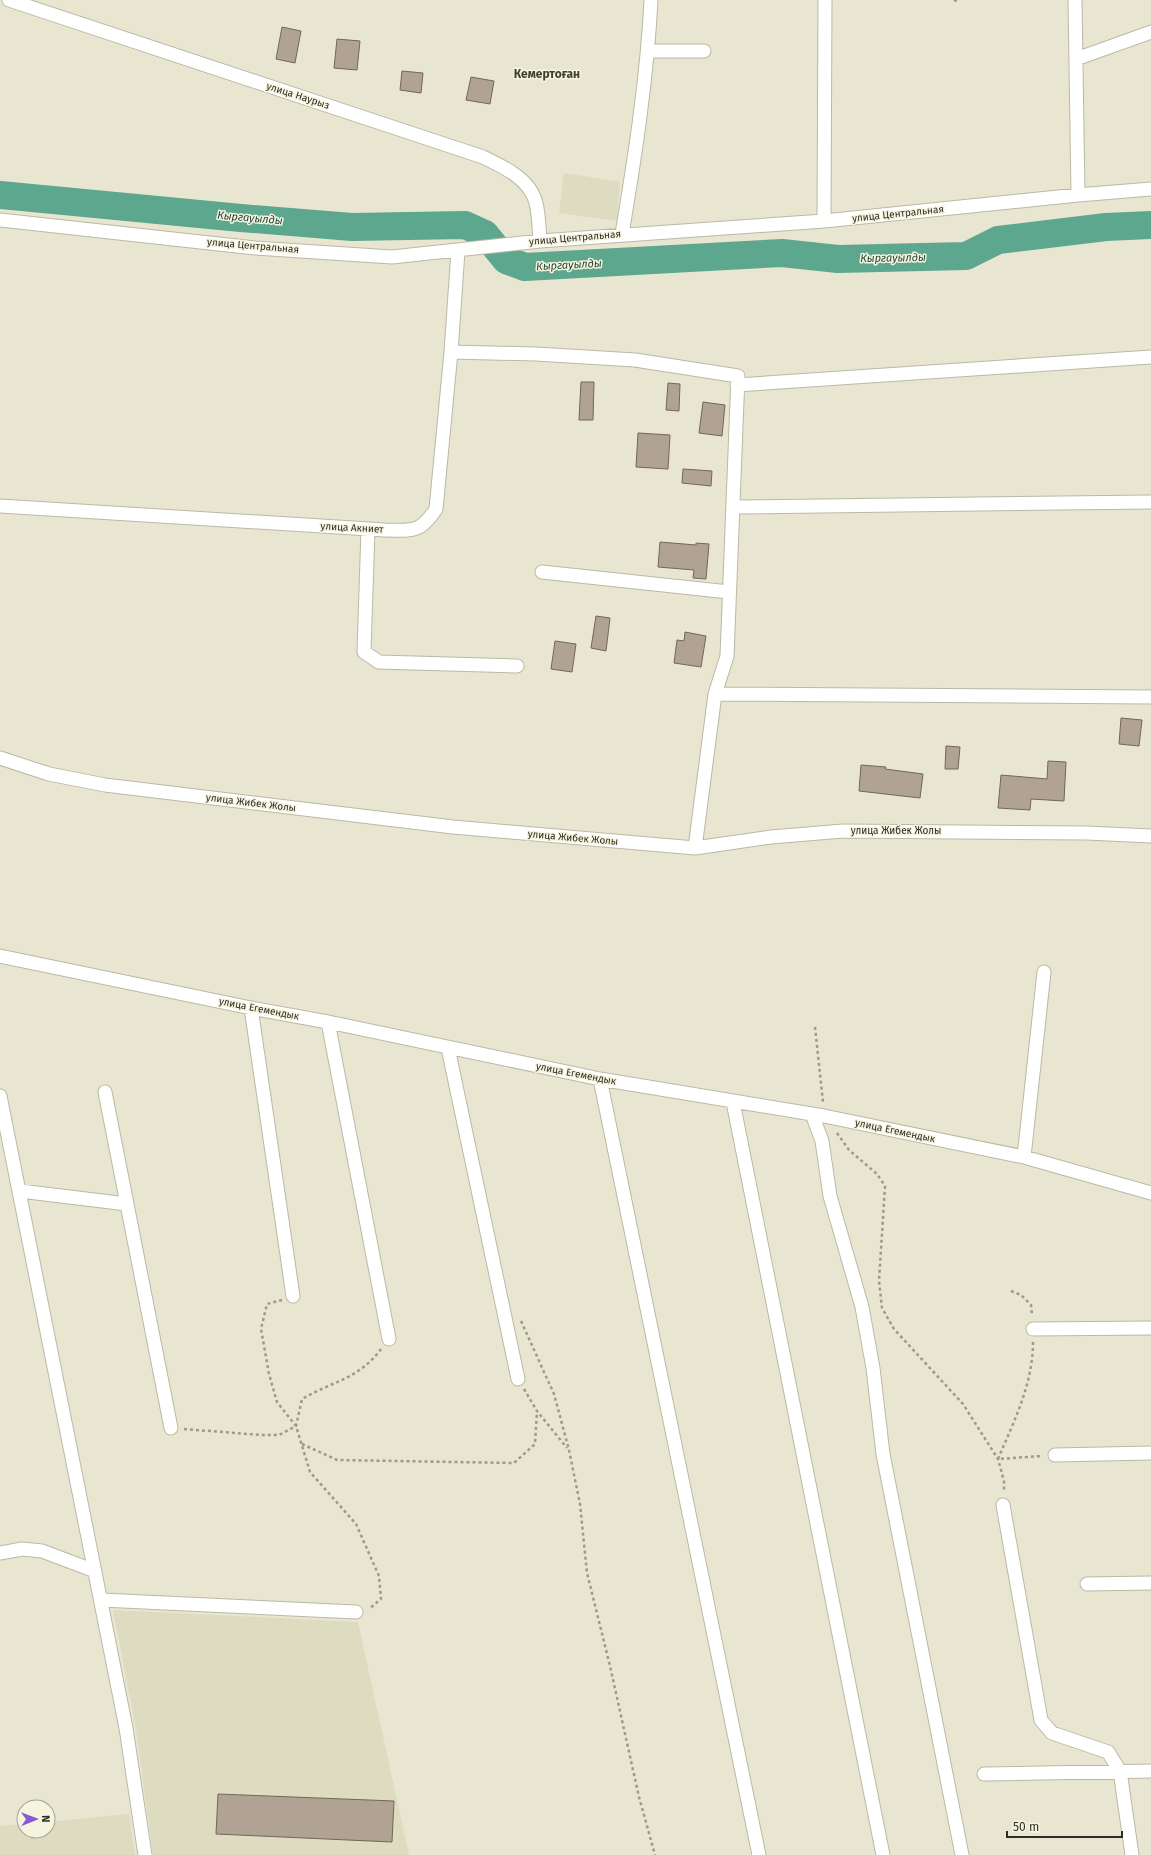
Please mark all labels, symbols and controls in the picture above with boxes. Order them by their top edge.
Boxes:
district label: Кемертоған [514,67,580,81]
street label: улица Наурыз [265,80,331,112]
street label: улица Центральная [852,203,944,225]
water label: Кыргауылды [217,209,283,227]
street label: улица Центральная [529,228,621,248]
street label: улица Центральная [207,236,299,256]
water label: Кыргауылды [860,251,926,265]
water label: Кыргауылды [536,257,602,273]
street label: улица Акниет [320,520,384,536]
street label: улица Жибек Жолы [205,792,297,814]
street label: улица Жибек Жолы [851,825,941,837]
street label: улица Жибек Жолы [527,828,619,848]
street label: улица Егемендык [218,995,301,1023]
street label: улица Егемендык [535,1060,618,1088]
street label: улица Егемендык [854,1117,937,1146]
north arrow [16,1799,56,1839]
scale bar [1007,1813,1122,1839]
text: N [39,1815,52,1823]
text: 50 m [1013,1820,1039,1834]

